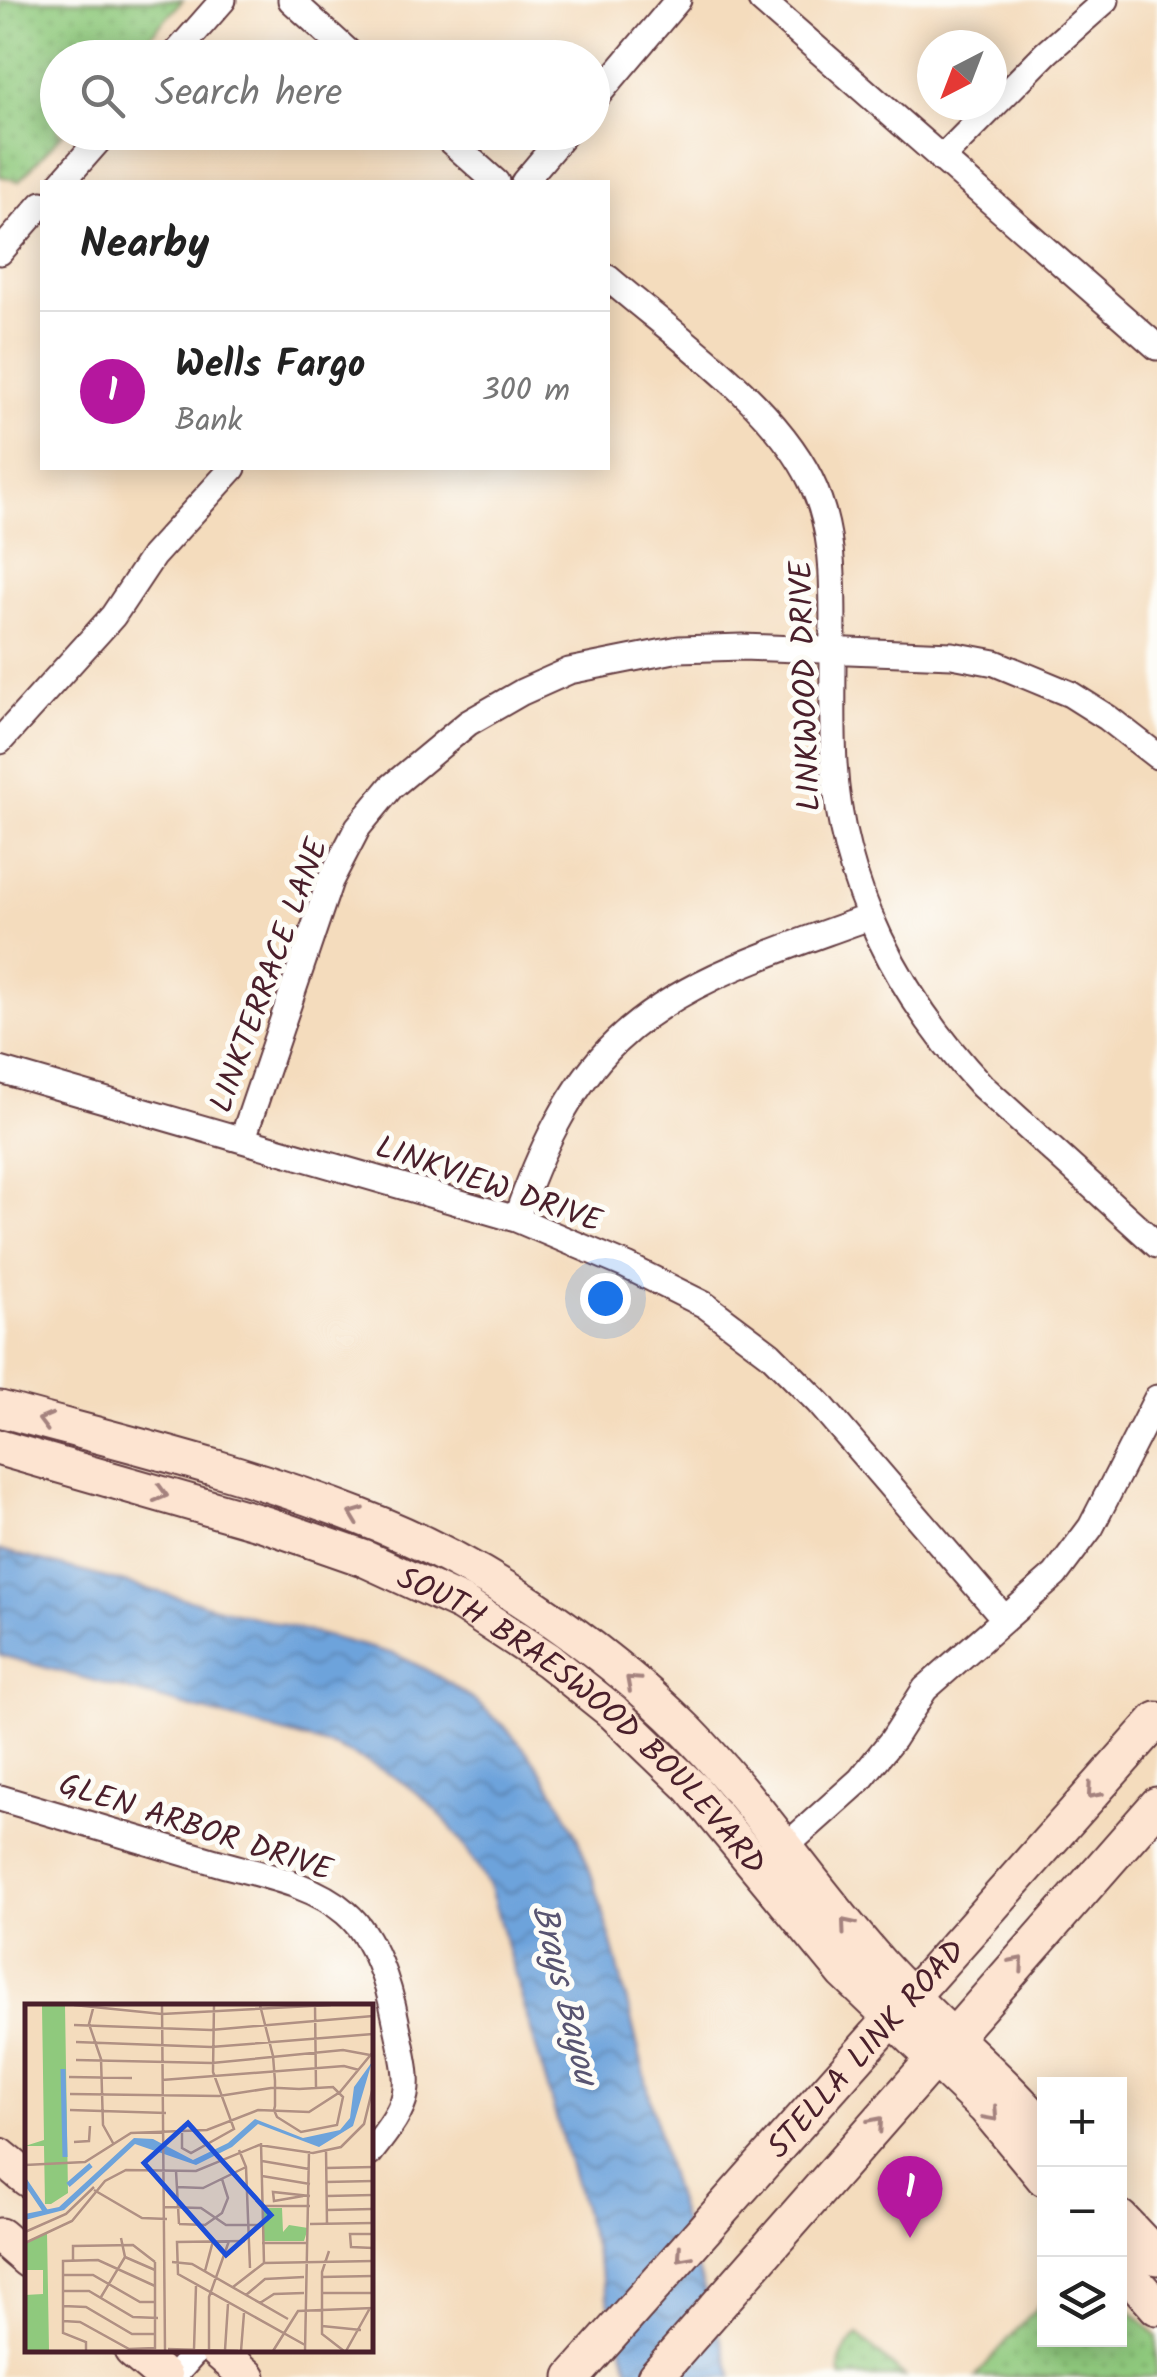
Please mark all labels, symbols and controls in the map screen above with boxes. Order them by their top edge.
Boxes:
north arrow [917,30,1007,120]
search box [40,40,610,150]
text: Search here [155,65,342,125]
icon: search [75,68,130,123]
text: Nearby [80,212,209,279]
text: Wells Fargo [175,336,365,396]
text: 1 [108,366,117,417]
text: 300 m [481,366,570,417]
text: Bank [175,396,242,447]
street label: LINKWOOD DRIVE [777,558,836,812]
street label: LINKTERRACE LANE [197,830,344,1120]
street label: LINKVIEW DRIVE [368,1123,609,1248]
your location [580,1273,631,1324]
one-way arrow [37,1412,54,1433]
one-way arrow [152,1482,169,1503]
one-way arrow [348,1506,365,1527]
street label: SOUTH BRAESWOOD BOULEVARD [388,1554,777,1888]
one-way arrow [625,1676,644,1694]
street label: GLEN ARBOR DRIVE [52,1760,340,1897]
one-way arrow [1087,1780,1105,1799]
water label: Brays Bayou [514,1899,613,2095]
one-way arrow [840,1919,858,1937]
street label: STELLA LINK ROAD [755,1928,979,2171]
one-way arrow [1007,1956,1025,1974]
inset map [25,2004,372,2352]
map controls [1037,2077,1127,2347]
button: + [1037,2077,1127,2167]
one-way arrow [980,2103,998,2122]
one-way arrow [865,2116,883,2135]
pin: 1 [878,2156,942,2238]
button: − [1037,2167,1127,2257]
one-way arrow [677,2243,695,2262]
button: layers [1037,2257,1127,2347]

